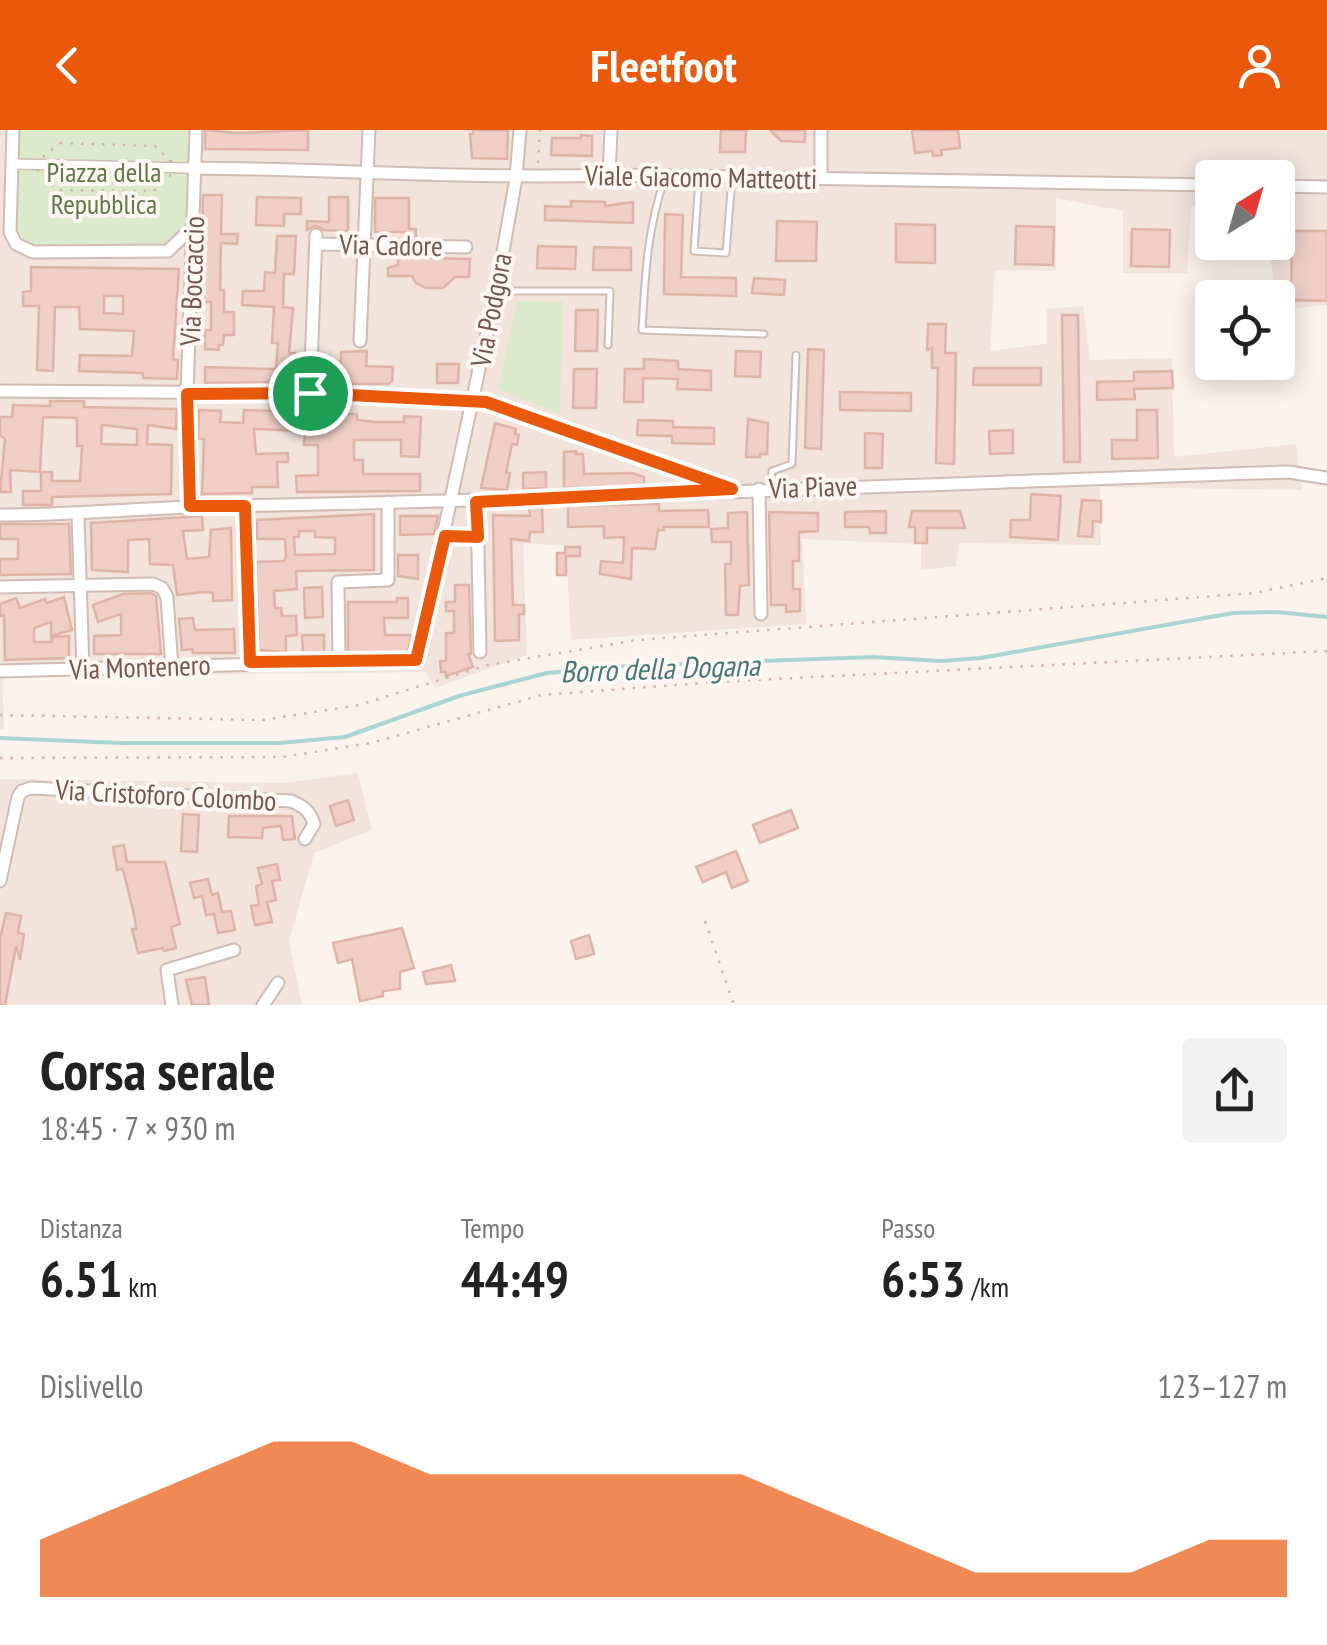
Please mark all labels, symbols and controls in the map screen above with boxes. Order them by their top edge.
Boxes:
text: Fleetfoot [590,36,737,94]
icon: back [40,38,95,93]
icon: person [1232,38,1287,93]
park label: Piazza della Repubblica [46,153,162,222]
street label: Viale Giacomo Matteotti [584,156,817,197]
north arrow [1195,160,1295,260]
map controls [1195,160,1295,380]
street label: Via Boccaccio [171,215,212,347]
street label: Via Cadore [338,225,443,264]
street label: Via Podgora [461,250,520,371]
button: locate [1195,280,1295,380]
pin [268,351,353,436]
icon: arrive [283,366,338,421]
street label: Via Piave [767,466,858,507]
water label: Borro della Dogana [560,644,762,690]
street label: Via Montenero [68,646,211,687]
street label: Via Cristoforo Colombo [54,770,277,819]
text: Corsa serale [40,1034,276,1105]
button: share [1182,1038,1287,1143]
text: 18:45 · 7 × 930 m [40,1107,235,1149]
text: Distanza [40,1209,123,1246]
text: Tempo [461,1209,524,1246]
text: Passo [881,1209,935,1246]
text: 6.51 [40,1246,122,1311]
text: 44:49 [461,1246,569,1311]
text: 6:53 [881,1246,966,1311]
text: km [122,1268,157,1305]
text: /km [966,1268,1009,1305]
text: Dislivello [40,1365,143,1407]
text: 123–127 m [1157,1365,1287,1407]

